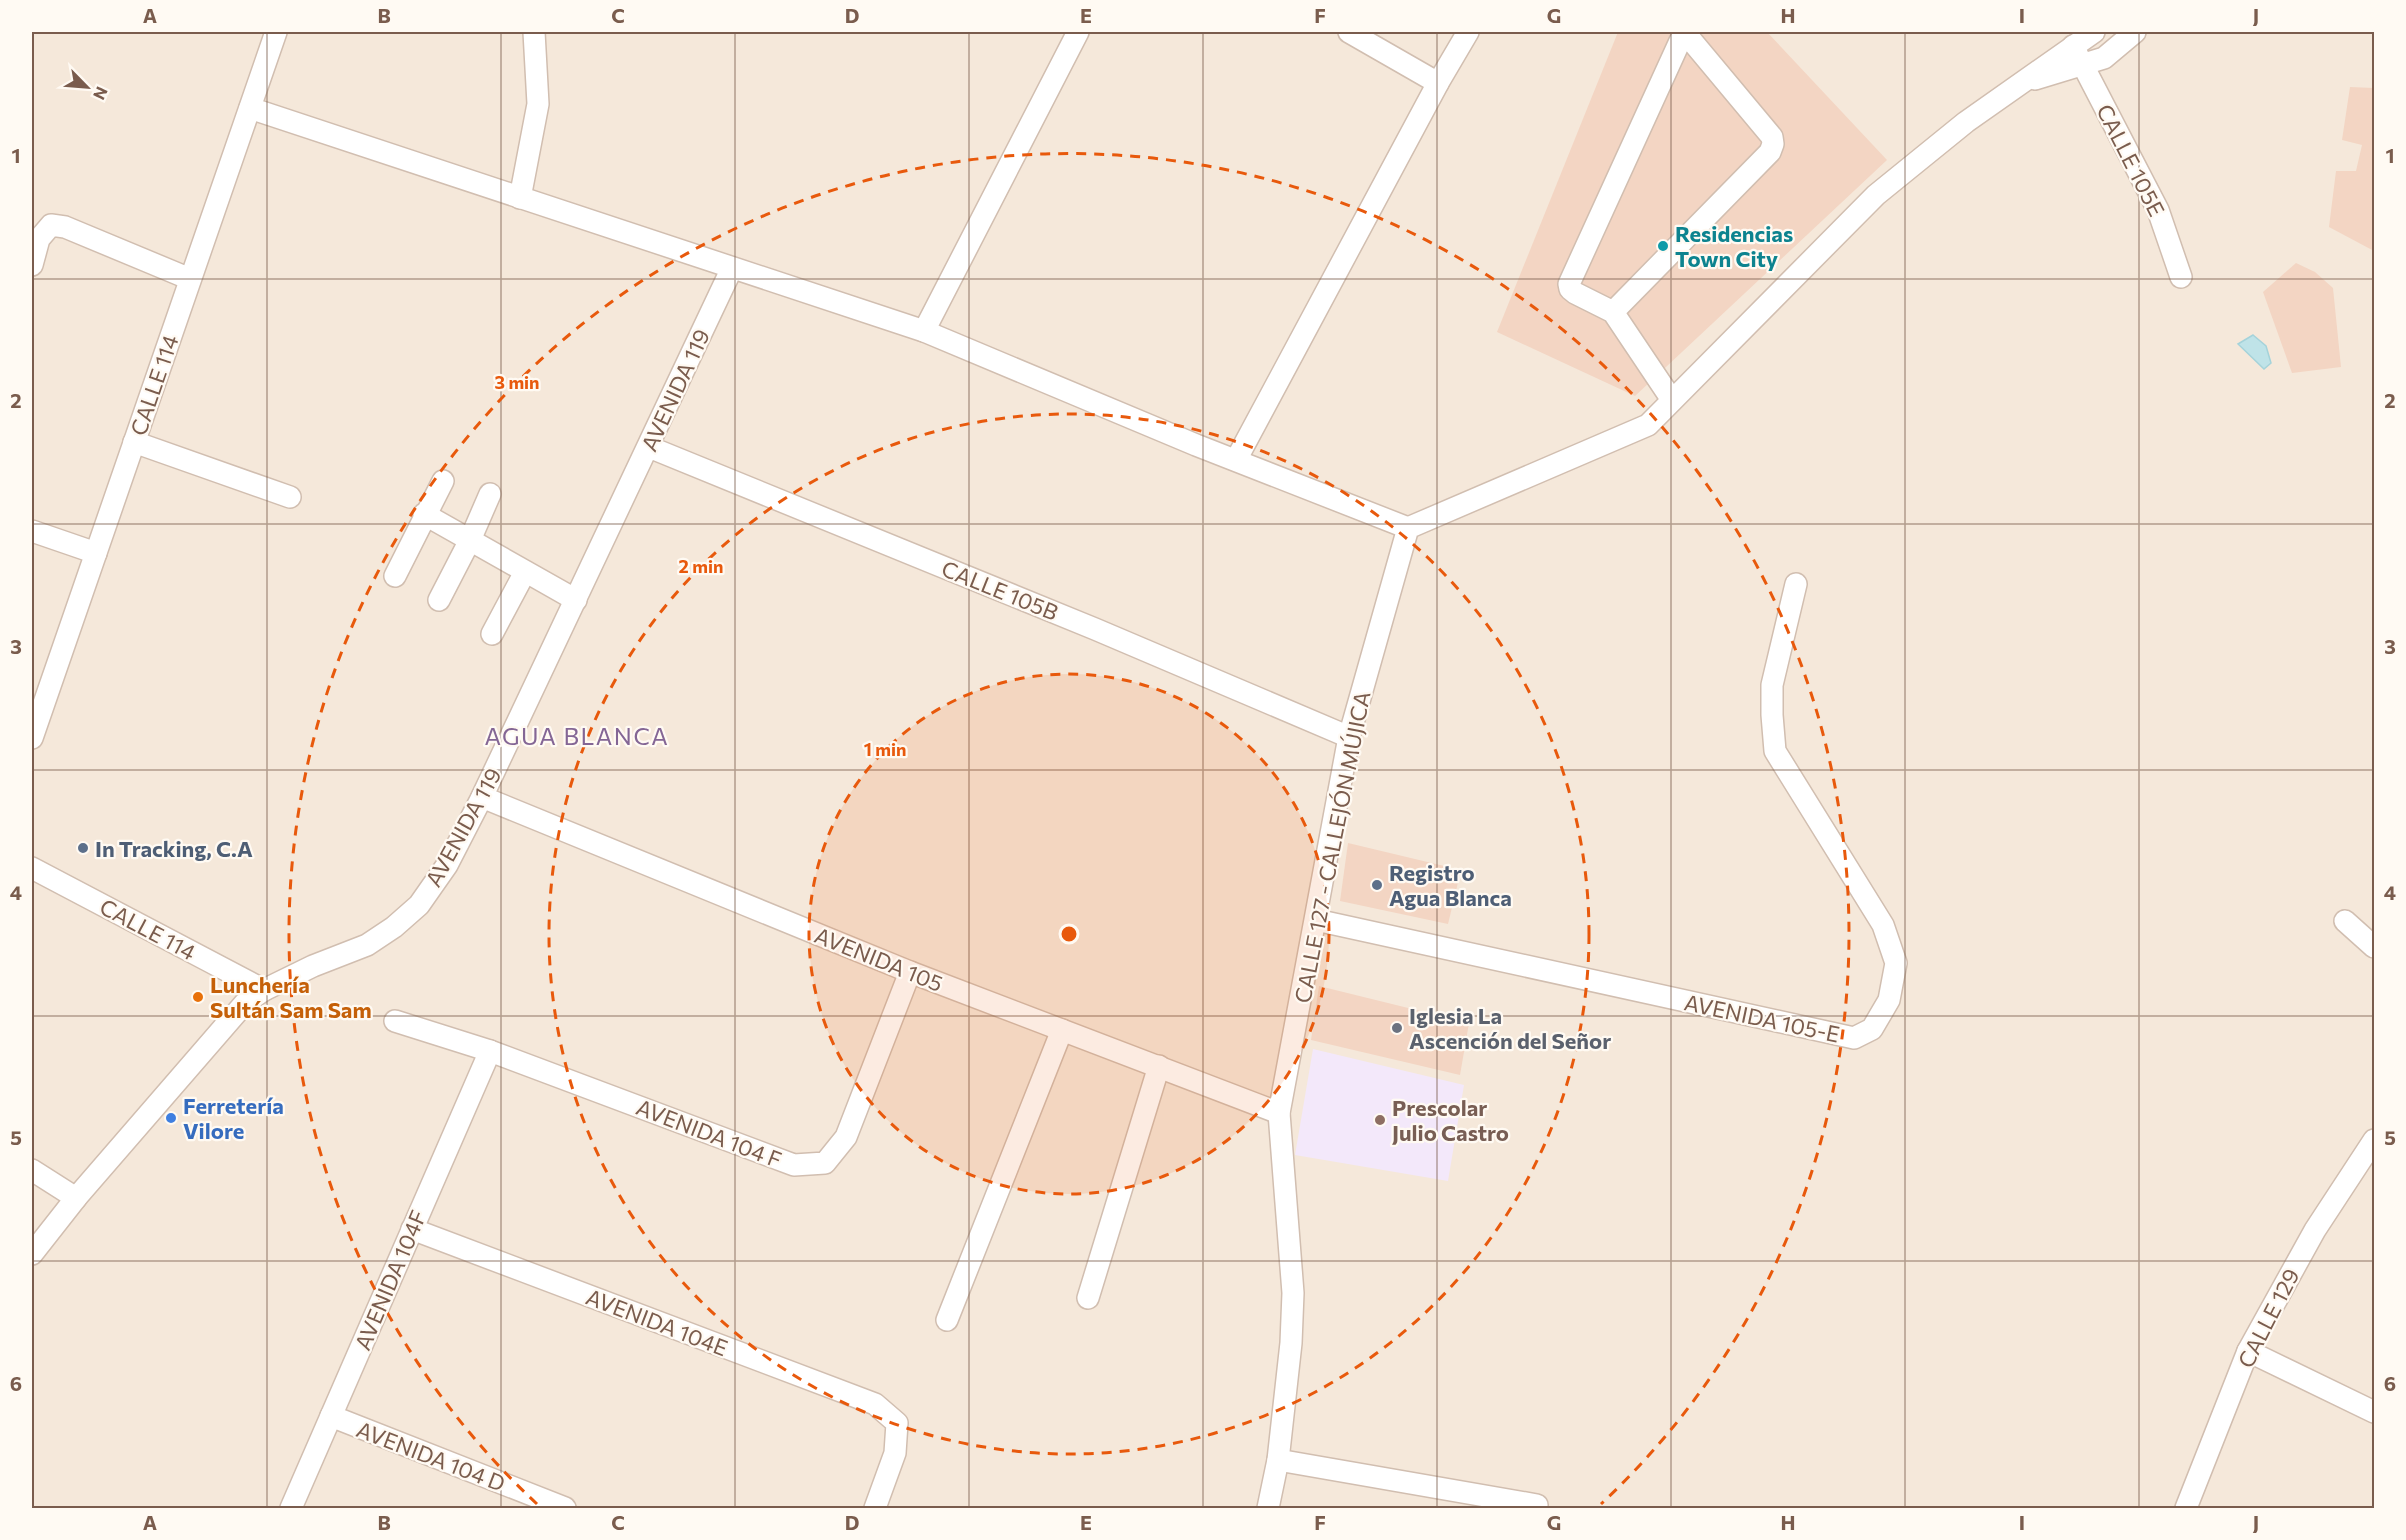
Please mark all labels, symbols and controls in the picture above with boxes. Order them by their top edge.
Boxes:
text: A [143,3,157,27]
text: B [377,3,391,27]
text: C [611,3,625,27]
text: D [845,3,859,27]
text: E [1080,3,1092,27]
text: F [1314,3,1326,27]
text: G [1547,3,1561,27]
text: H [1781,3,1796,27]
text: I [2019,3,2025,27]
text: J [2253,3,2259,27]
north arrow [57,57,117,117]
text: N [90,84,112,103]
street label: CALLE 105E [2091,99,2171,221]
text: 1 [11,143,21,167]
text: 1 [2385,143,2395,167]
place label: Residencias Town City [1675,220,1793,272]
marker: Residencias Town City [1656,239,1670,253]
street label: AVENIDA 119 [635,325,715,455]
street label: CALLE 114 [124,331,184,439]
text: 3 min [494,371,540,393]
text: 2 [10,388,22,412]
text: 2 [2384,388,2396,412]
street label: CALLE 105B [938,554,1062,626]
text: 2 min [679,555,723,577]
text: 3 [10,634,22,658]
text: 3 [2384,634,2396,658]
street label: CALLE 127 - CALLEJÓN MÚJICA [1289,689,1375,1005]
district label: AGUA BLANCA [485,721,669,750]
text: 1 min [864,738,906,760]
street label: AVENIDA 119 [419,763,507,891]
place label: In Tracking, C.A [95,835,253,862]
marker: In Tracking, C.A [76,841,90,855]
place label: Registro Agua Blanca [1389,859,1512,911]
marker: Registro Agua Blanca [1370,878,1384,892]
text: 4 [10,880,22,904]
text: 4 [2384,880,2396,904]
street label: CALLE 114 [95,892,201,966]
street label: AVENIDA 105 [811,921,947,997]
centre of rings [1059,924,1079,944]
place label: Lunchería Sultán Sam Sam [210,971,372,1023]
street label: AVENIDA 105-E [1682,988,1842,1048]
marker: Lunchería Sultán Sam Sam [191,990,205,1004]
place label: Iglesia La Ascención del Señor [1409,1002,1611,1054]
marker: Iglesia La Ascención del Señor [1390,1021,1404,1035]
place label: Ferretería Vilore [183,1092,284,1144]
street label: AVENIDA 104 F [633,1093,785,1173]
place label: Prescolar Julio Castro [1392,1094,1509,1146]
marker: Ferretería Vilore [164,1111,178,1125]
marker: Prescolar Julio Castro [1373,1113,1387,1127]
text: 5 [10,1125,22,1149]
text: 5 [2384,1125,2396,1149]
street label: AVENIDA 104F [348,1206,432,1354]
street label: CALLE 129 [2232,1264,2304,1372]
street label: AVENIDA 104E [582,1283,732,1361]
text: 6 [10,1371,22,1395]
text: 6 [2384,1371,2396,1395]
street label: AVENIDA 104 D [353,1415,509,1497]
text: A [143,1510,157,1534]
text: B [377,1510,391,1534]
text: C [611,1510,625,1534]
text: D [845,1510,859,1534]
text: E [1080,1510,1092,1534]
text: F [1314,1510,1326,1534]
text: G [1547,1510,1561,1534]
text: H [1781,1510,1796,1534]
text: I [2019,1510,2025,1534]
text: J [2253,1510,2259,1534]

